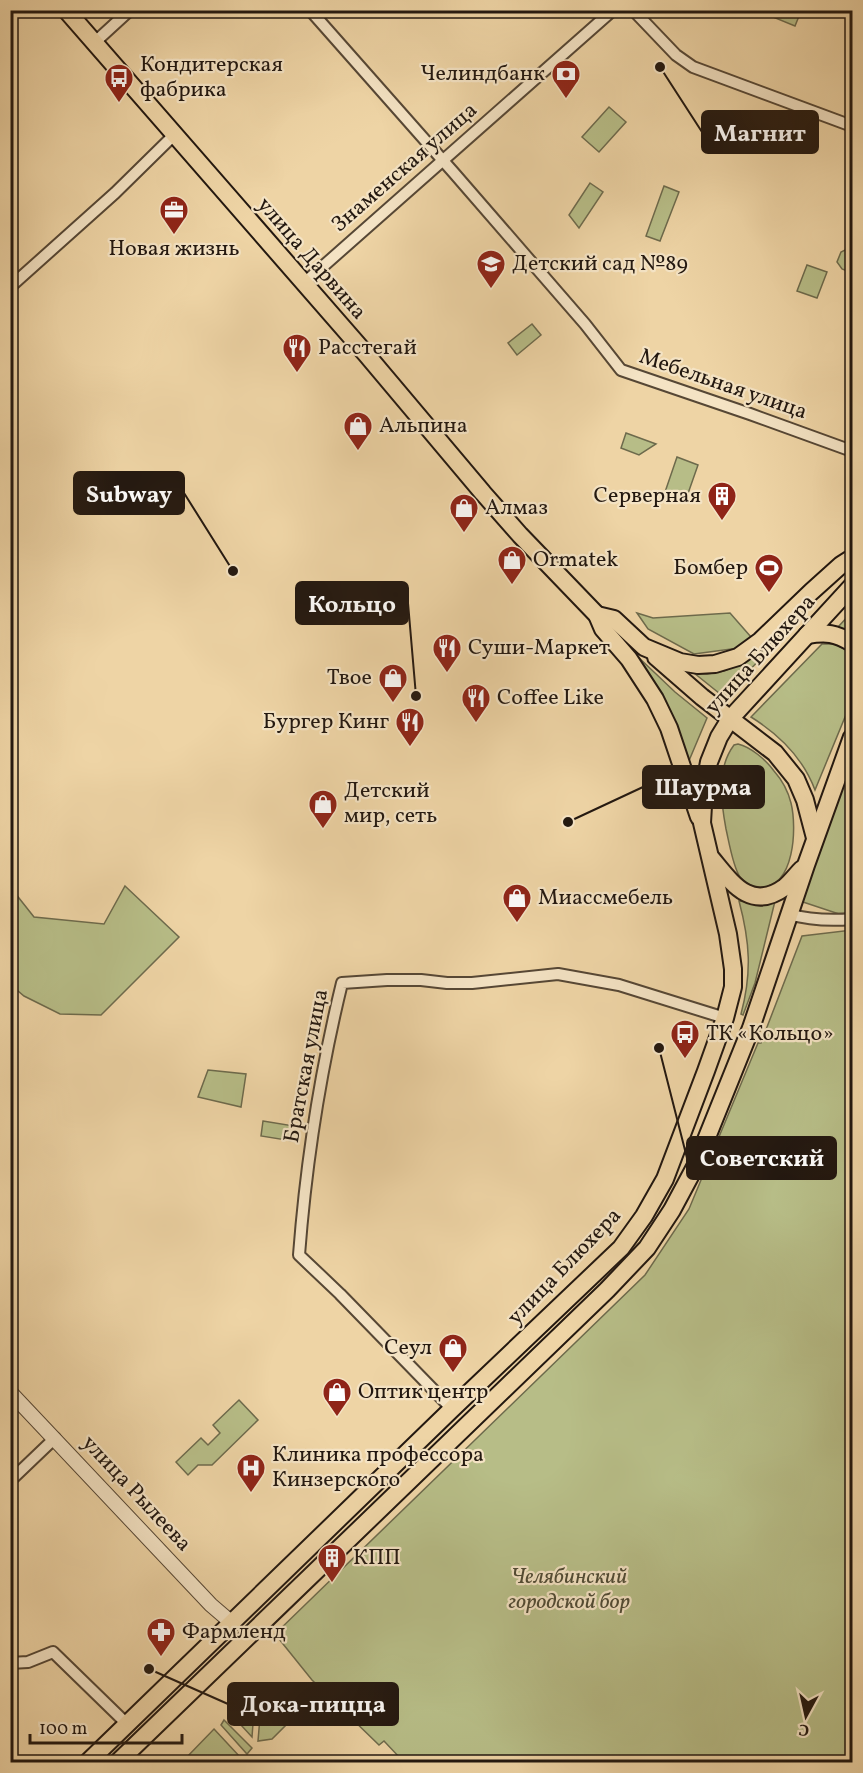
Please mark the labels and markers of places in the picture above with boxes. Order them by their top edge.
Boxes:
place label: Кондитерская фабрика [140,50,283,106]
bank icon: Челиндбанк [550,58,582,100]
place label: Челиндбанк [420,59,545,90]
bus stop icon: Кондитерская фабрика [103,62,135,104]
callout: Магнит [702,111,818,153]
office icon: Новая жизнь [158,194,190,236]
place label: Новая жизнь [108,234,240,265]
school or university icon: Детский сад №89 [475,248,507,290]
place label: Детский сад №89 [512,249,688,280]
restaurant icon: Расстегай [281,332,313,374]
place label: Расстегай [318,333,417,364]
shop icon: Альпина [342,410,374,452]
place label: Альпина [379,411,468,442]
callout: Subway [74,472,184,514]
building icon: Серверная [706,480,738,522]
place label: Серверная [594,481,701,512]
shop icon: Алмаз [448,492,480,534]
place label: Алмаз [485,493,548,524]
shop icon: Ormatek [496,544,528,586]
place label: Ormatek [533,545,618,576]
sports icon: Бомбер [753,552,785,594]
place label: Бомбер [673,553,748,584]
callout: Кольцо [296,582,408,624]
restaurant icon: Суши-Маркет [431,632,463,674]
place label: Суши-Маркет [468,633,610,664]
shop icon: Твое [377,662,409,704]
place label: Твое [327,663,372,694]
restaurant icon: Coffee Like [460,682,492,724]
place label: Coffee Like [497,683,604,714]
restaurant icon: Бургер Кинг [394,706,426,748]
place label: Бургер Кинг [263,707,389,738]
callout: Шаурма [643,766,764,808]
place label: Детский мир, сеть [344,776,437,832]
shop icon: Детский мир, сеть [307,788,339,830]
shop icon: Миассмебель [501,882,533,924]
place label: Миассмебель [538,883,673,914]
bus stop icon: ТК «Кольцо» [669,1018,701,1060]
place label: ТК «Кольцо» [706,1019,834,1050]
callout: Советский [687,1137,836,1179]
shop icon: Сеул [437,1332,469,1374]
place label: Сеул [384,1333,432,1364]
shop icon: Оптик центр [321,1376,353,1418]
place label: Оптик центр [358,1377,488,1408]
place label: Клиника профессора Кинзерского [272,1440,484,1496]
hospital icon: Клиника профессора Кинзерского [235,1452,267,1494]
building icon: КПП [316,1542,348,1584]
place label: КПП [353,1543,401,1574]
pharmacy icon: Фармленд [145,1616,177,1658]
place label: Фармленд [182,1617,286,1648]
callout: Дока-пицца [228,1683,398,1725]

